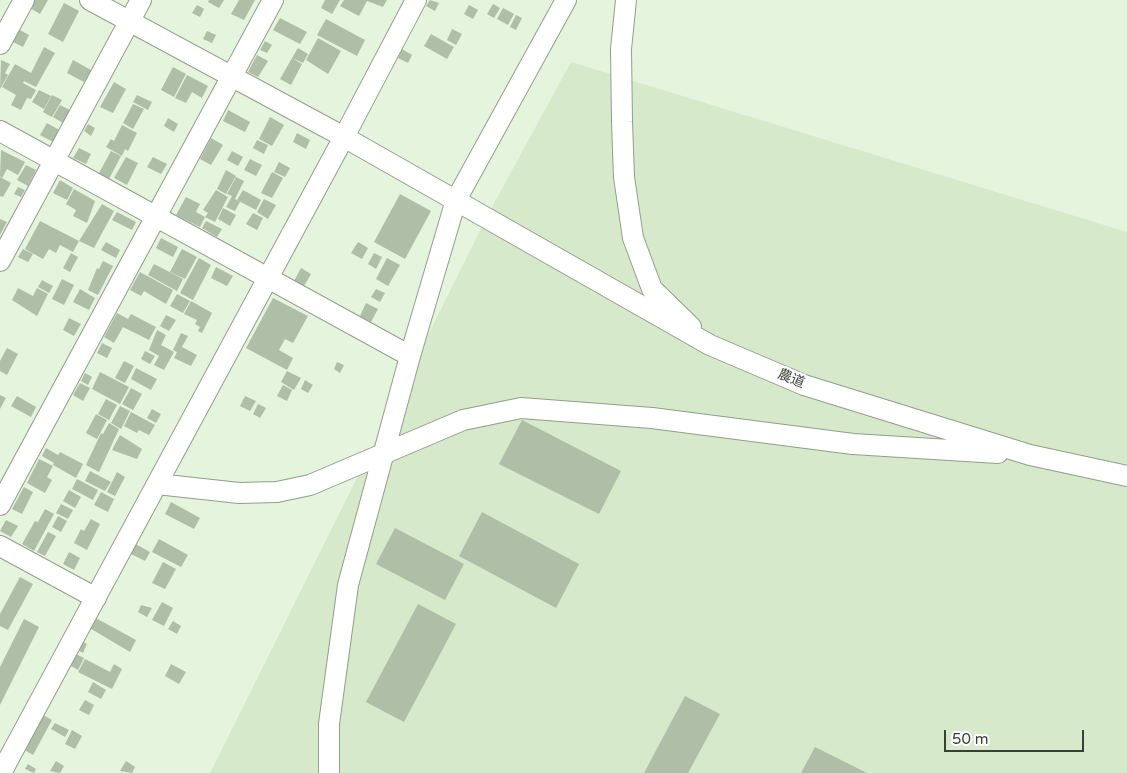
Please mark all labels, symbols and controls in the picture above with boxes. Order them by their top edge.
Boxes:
street label: 農道 [775,366,807,392]
scale bar [947,720,1087,752]
text: 50 m [952,730,989,748]

